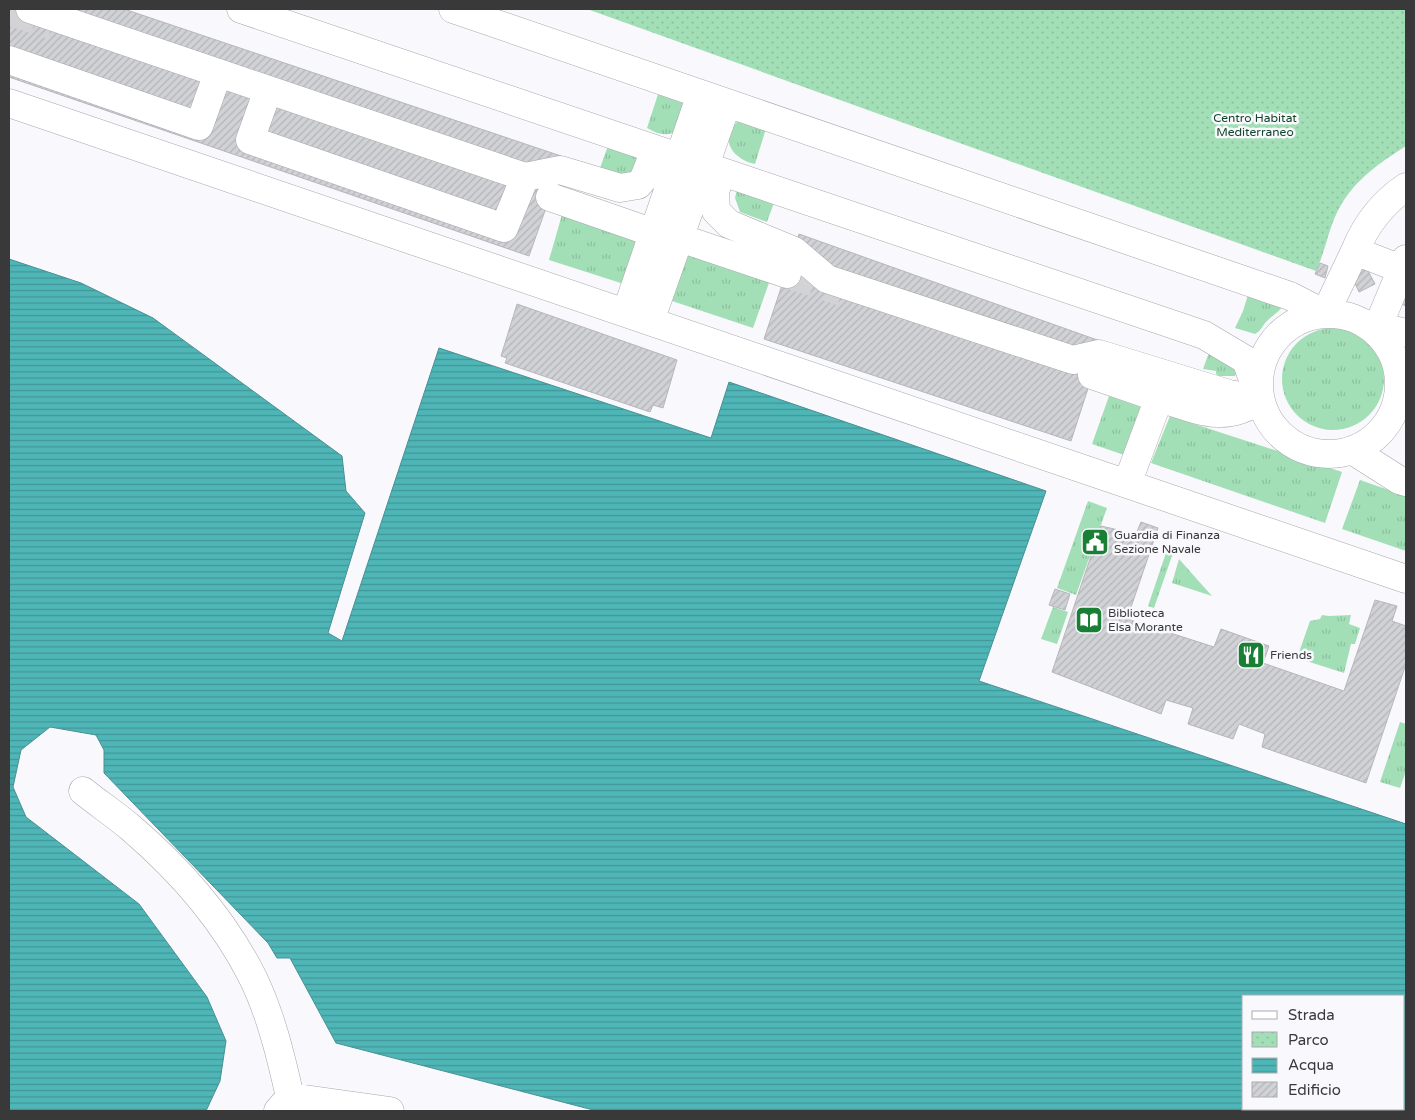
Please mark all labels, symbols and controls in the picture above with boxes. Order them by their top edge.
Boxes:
park label: Centro Habitat Mediterraneo [1213,111,1297,139]
public building icon: Guardia di Finanza Sezione Navale [1080,527,1110,557]
place label: Guardia di Finanza Sezione Navale [1114,528,1220,556]
library icon: Biblioteca Elsa Morante [1074,605,1104,635]
place label: Biblioteca Elsa Morante [1108,606,1183,634]
restaurant icon: Friends [1236,640,1266,670]
place label: Friends [1270,648,1312,662]
legend [1242,995,1405,1110]
text: Strada [1288,1006,1335,1024]
text: Parco [1288,1031,1329,1049]
text: Acqua [1288,1056,1334,1074]
text: Edificio [1288,1081,1341,1099]

